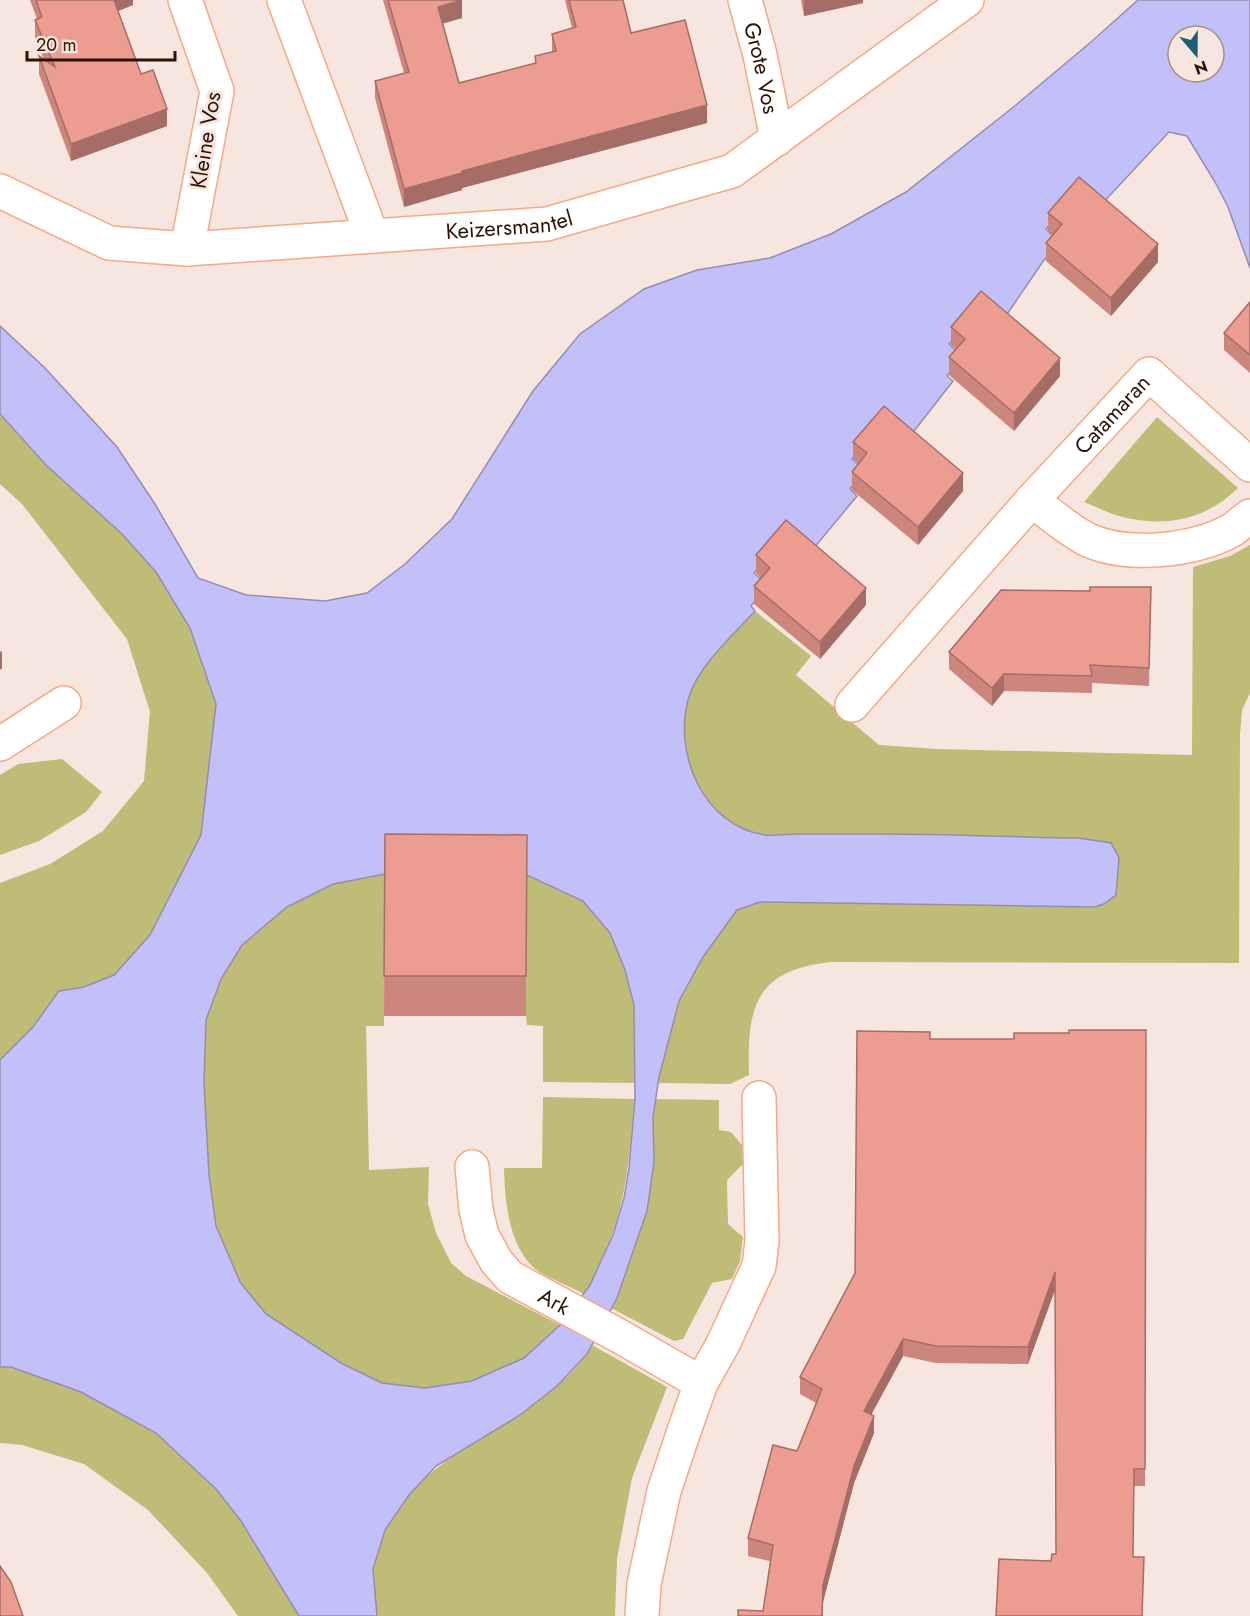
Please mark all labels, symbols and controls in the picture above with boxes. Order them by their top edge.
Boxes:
street label: Grote Vos [736,18,788,117]
scale bar [27,24,176,62]
north arrow [1166,24,1226,84]
text: 20 m [36,32,76,58]
text: N [1191,55,1211,81]
street label: Kleine Vos [182,89,228,191]
street label: Keizersmantel [445,201,576,247]
street label: Catamaran [1066,367,1157,461]
street label: Ark [533,1279,576,1323]

